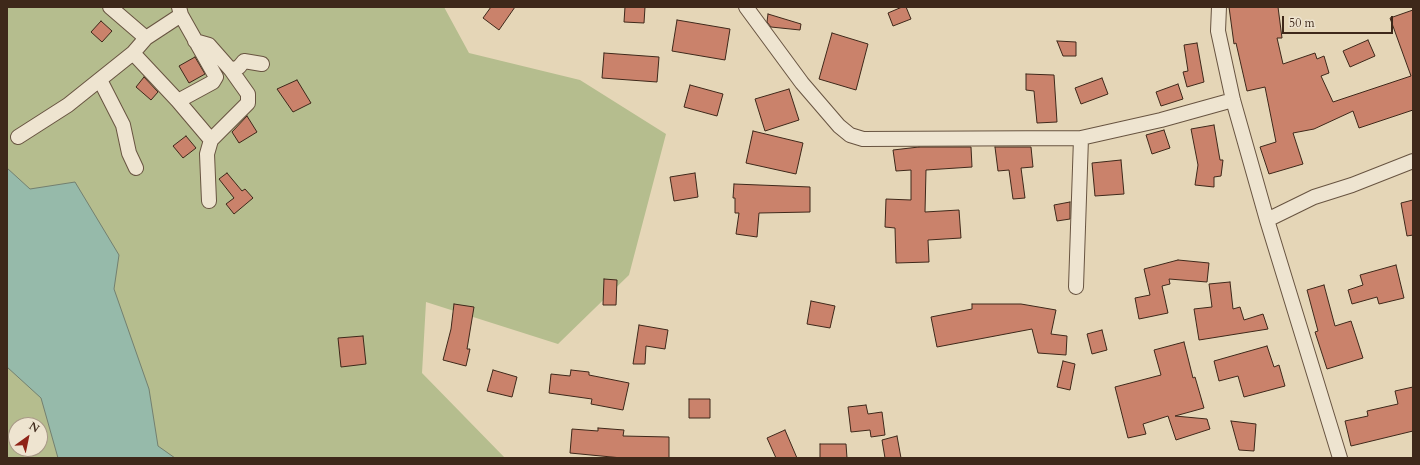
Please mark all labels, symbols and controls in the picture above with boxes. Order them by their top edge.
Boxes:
scale bar [1284,8,1395,34]
text: 50 m [1289,15,1315,31]
north arrow [8,417,48,457]
text: N [26,418,42,436]

